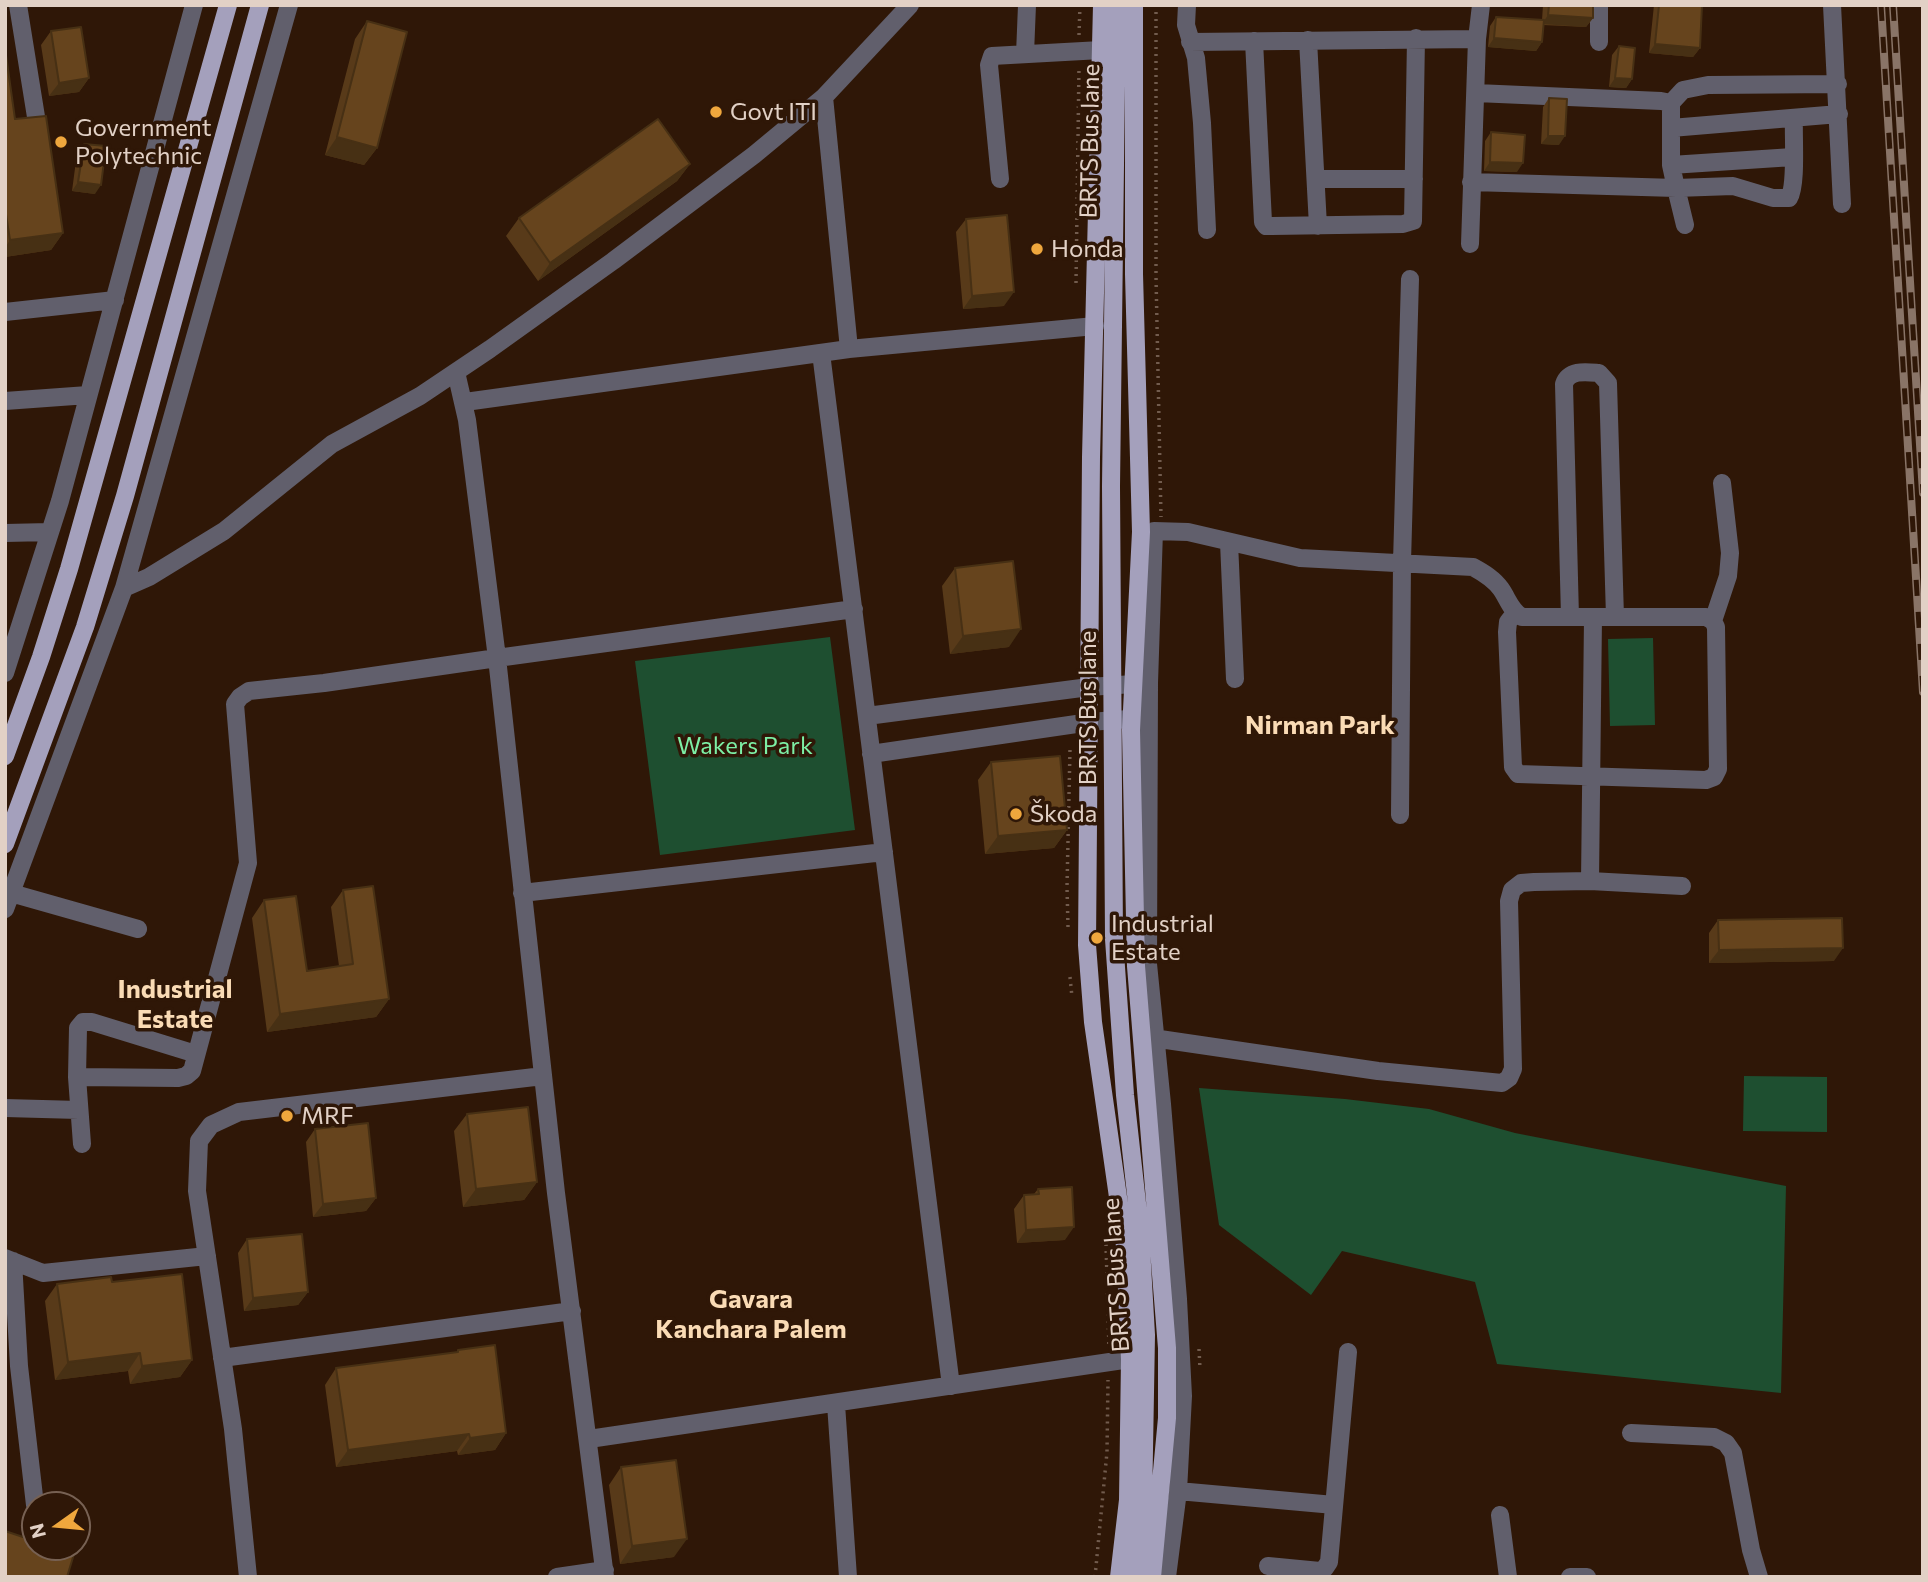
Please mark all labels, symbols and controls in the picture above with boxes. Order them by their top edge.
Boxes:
street label: BRTS Bus lane [1074,63,1106,219]
place label: Govt ITI [730,98,817,126]
marker: Govt ITI [708,104,724,120]
place label: Government Polytechnic [75,114,212,170]
marker: Government Polytechnic [53,134,69,150]
place label: Honda [1051,235,1123,263]
marker: Honda [1029,241,1045,257]
street label: BRTS Bus lane [1074,631,1102,785]
district label: Nirman Park [1245,709,1395,741]
park label: Wakers Park [677,732,813,760]
place label: Škoda [1030,800,1097,828]
marker: Škoda [1008,806,1024,822]
place label: Industrial Estate [1111,910,1214,966]
marker: Industrial Estate [1089,930,1105,946]
district label: Industrial Estate [118,973,232,1034]
place label: MRF [301,1102,354,1130]
marker: MRF [279,1108,295,1124]
street label: BRTS Bus lane [1096,1197,1136,1353]
district label: Gavara Kanchara Palem [655,1283,847,1344]
north arrow [21,1491,91,1561]
text: N [24,1521,50,1541]

